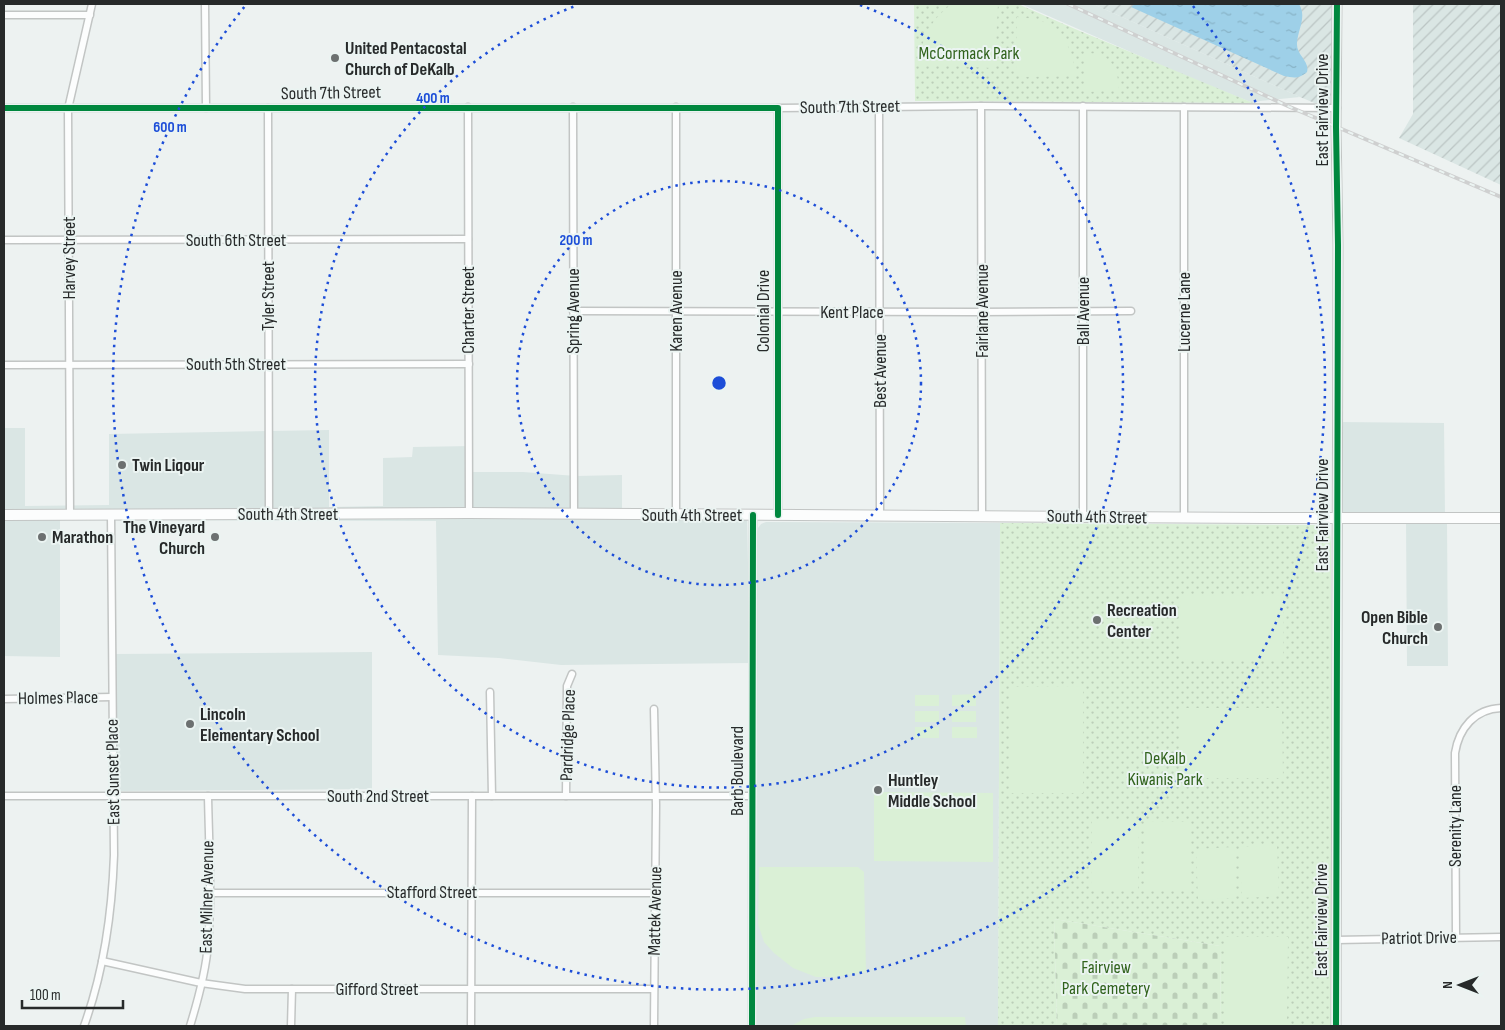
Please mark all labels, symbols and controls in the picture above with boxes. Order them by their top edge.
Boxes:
place label: United Pentacostal Church of DeKalb [345,38,467,80]
park label: McCormack Park [919,43,1020,64]
marker: United Pentacostal Church of DeKalb [329,52,341,64]
street label: East Fairview Drive [1312,54,1333,166]
street label: South 7th Street [281,82,382,104]
text: 400 m [416,89,450,108]
street label: South 7th Street [800,96,901,118]
text: 600 m [153,118,187,137]
street label: Harvey Street [59,216,80,300]
street label: South 6th Street [186,230,287,251]
text: 200 m [559,231,593,250]
street label: Tyler Street [258,260,279,331]
street label: Fairlane Avenue [972,264,993,358]
street label: Charter Street [458,266,479,354]
street label: Spring Avenue [563,268,584,354]
street label: Karen Avenue [666,270,687,352]
street label: Colonial Drive [753,270,774,352]
street label: Lucerne Lane [1174,272,1195,352]
street label: Ball Avenue [1073,277,1094,345]
street label: Kent Place [820,302,884,323]
street label: Best Avenue [870,334,891,408]
street label: South 5th Street [186,354,287,375]
centre of rings [710,374,728,392]
place label: Twin Liqour [132,455,205,476]
marker: Twin Liqour [116,459,128,471]
street label: East Fairview Drive [1312,459,1333,571]
street label: South 4th Street [238,504,339,525]
street label: South 4th Street [642,505,743,526]
street label: South 4th Street [1047,506,1148,528]
place label: The Vineyard Church [123,517,205,559]
place label: Marathon [52,527,113,548]
marker: Marathon [36,531,48,543]
marker: The Vineyard Church [209,531,221,543]
place label: Recreation Center [1107,600,1177,642]
place label: Open Bible Church [1361,607,1428,649]
marker: Recreation Center [1091,614,1103,626]
marker: Open Bible Church [1432,621,1444,633]
street label: Holmes Place [18,687,98,709]
street label: Pardridge Place [556,689,580,781]
place label: Lincoln Elementary School [200,704,319,746]
marker: Lincoln Elementary School [184,718,196,730]
street label: East Sunset Place [102,719,124,825]
street label: Barb Boulevard [727,726,748,816]
park label: DeKalb Kiwanis Park [1127,748,1203,790]
place label: Huntley Middle School [888,770,976,812]
marker: Huntley Middle School [872,784,884,796]
street label: Serenity Lane [1445,785,1466,867]
street label: South 2nd Street [327,786,430,807]
street label: East Milner Avenue [196,840,218,954]
street label: East Fairview Drive [1311,864,1332,976]
street label: Mattek Avenue [644,866,666,956]
street label: Stafford Street [387,882,478,903]
street label: Patriot Drive [1381,927,1457,949]
park label: Fairview Park Cemetery [1062,957,1150,999]
north arrow [1435,960,1485,1010]
scale bar [22,978,124,1010]
street label: Gifford Street [336,979,419,1000]
text: N [1439,981,1456,989]
text: 100 m [30,986,61,1005]

